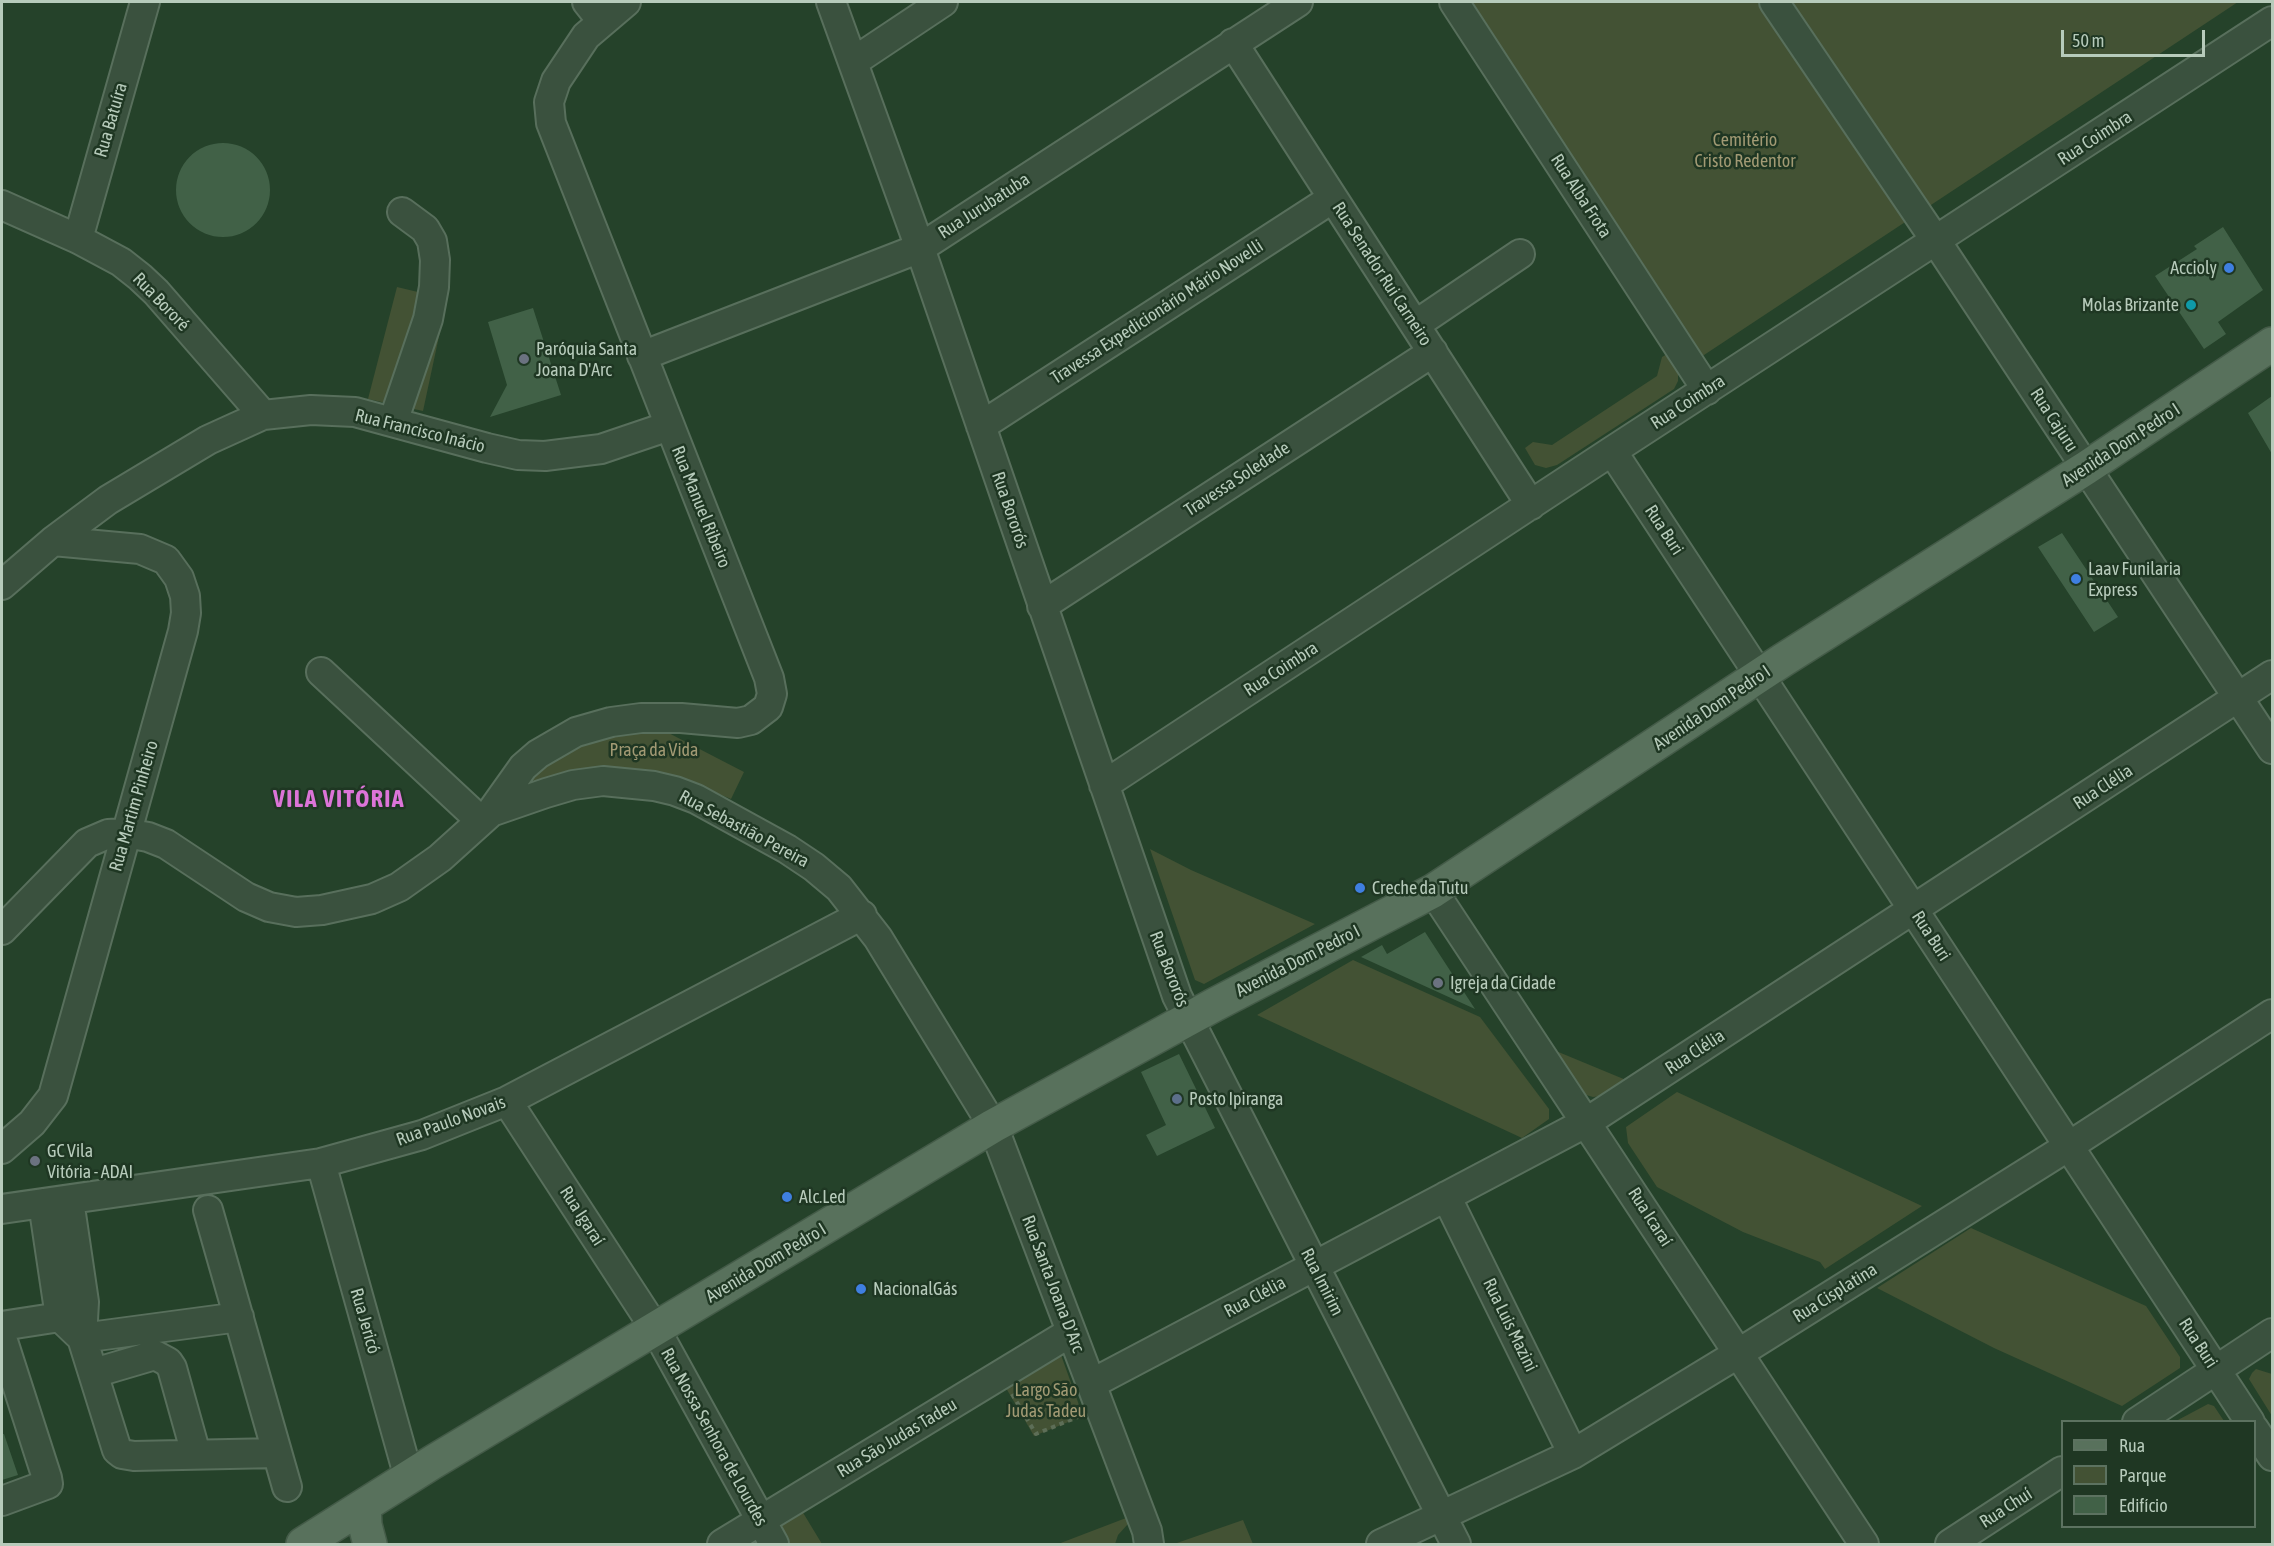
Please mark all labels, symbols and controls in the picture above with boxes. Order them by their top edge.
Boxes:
scale bar [2064,18,2208,56]
text: 50 m [2072,30,2104,51]
street label: Rua Batuíra [90,80,132,160]
street label: Rua Coimbra [2054,106,2136,170]
park label: Cemitério Cristo Redentor [1694,129,1796,172]
street label: Rua Alba Frota [1546,150,1616,242]
street label: Rua Jurubatuba [934,168,1034,244]
street label: Rua Senador Rui Carneiro [1327,198,1437,350]
street label: Travessa Expedicionário Mário Novelli [1047,235,1267,389]
place label: Accioly [2170,257,2217,279]
marker: Accioly [2222,261,2236,275]
street label: Rua Bororé [128,268,194,336]
place label: Molas Brizante [2082,294,2179,316]
marker: Molas Brizante [2184,298,2198,312]
place label: Paróquia Santa Joana D'Arc [536,338,637,380]
marker: Paróquia Santa Joana D'Arc [517,352,531,366]
street label: Rua Coimbra [1647,370,1729,434]
street label: Rua Cajuru [2025,384,2083,456]
street label: Avenida Dom Pedro I [2058,399,2184,491]
street label: Rua Francisco Inácio [353,404,487,458]
street label: Travessa Soledade [1180,437,1294,521]
street label: Rua Manuel Ribeiro [667,443,735,571]
street label: Rua Bororós [987,469,1033,551]
street label: Rua Buri [1640,501,1688,559]
place label: Laav Funilaria Express [2088,558,2181,600]
marker: Laav Funilaria Express [2069,572,2083,586]
street label: Rua Coimbra [1240,637,1322,701]
street label: Avenida Dom Pedro I [1649,661,1775,755]
street label: Rua Martim Pinheiro [105,738,163,874]
park label: Praça da Vida [610,739,698,761]
street label: Rua Clélia [2069,760,2137,814]
district label: VILA VITÓRIA [273,785,405,813]
street label: Rua Sebastião Pereira [675,786,813,872]
place label: Creche da Tutu [1372,877,1468,899]
marker: Creche da Tutu [1353,881,1367,895]
street label: Rua Buri [1907,907,1955,965]
street label: Avenida Dom Pedro I [1232,920,1364,1002]
street label: Rua Bororós [1145,928,1193,1010]
place label: Igreja da Cidade [1450,972,1556,994]
marker: Igreja da Cidade [1431,976,1445,990]
street label: Rua Clélia [1661,1025,1729,1079]
place label: Posto Ipiranga [1189,1088,1283,1110]
street label: Rua Paulo Novais [393,1091,509,1151]
marker: Posto Ipiranga [1170,1092,1184,1106]
place label: GC Vila Vitória - ADAI [47,1140,133,1182]
marker: GC Vila Vitória - ADAI [28,1154,42,1168]
street label: Rua Igaraí [555,1182,609,1250]
street label: Rua Icaraí [1623,1184,1677,1250]
place label: Alc.Led [799,1186,846,1208]
marker: Alc.Led [780,1190,794,1204]
street label: Rua Santa Joana D'Arc [1017,1212,1089,1356]
street label: Avenida Dom Pedro I [702,1219,830,1307]
street label: Rua Imirim [1296,1245,1348,1319]
street label: Rua Cisplatina [1789,1259,1881,1327]
street label: Rua Clélia [1220,1272,1290,1322]
street label: Rua Luis Mazini [1478,1275,1542,1375]
place label: NacionalGás [873,1278,957,1300]
marker: NacionalGás [854,1282,868,1296]
street label: Rua Jericó [345,1286,385,1356]
street label: Rua Buri [2174,1314,2222,1372]
street label: Rua Nossa Senhora de Lourdes [656,1344,772,1530]
park label: Largo São Judas Tadeu [1006,1379,1086,1422]
street label: Rua São Judas Tadeu [833,1394,961,1482]
legend [2061,1420,2256,1528]
text: Rua [2119,1435,2145,1456]
text: Parque [2119,1465,2167,1486]
street label: Rua Chuí [1976,1483,2036,1533]
text: Edifício [2119,1495,2168,1516]

